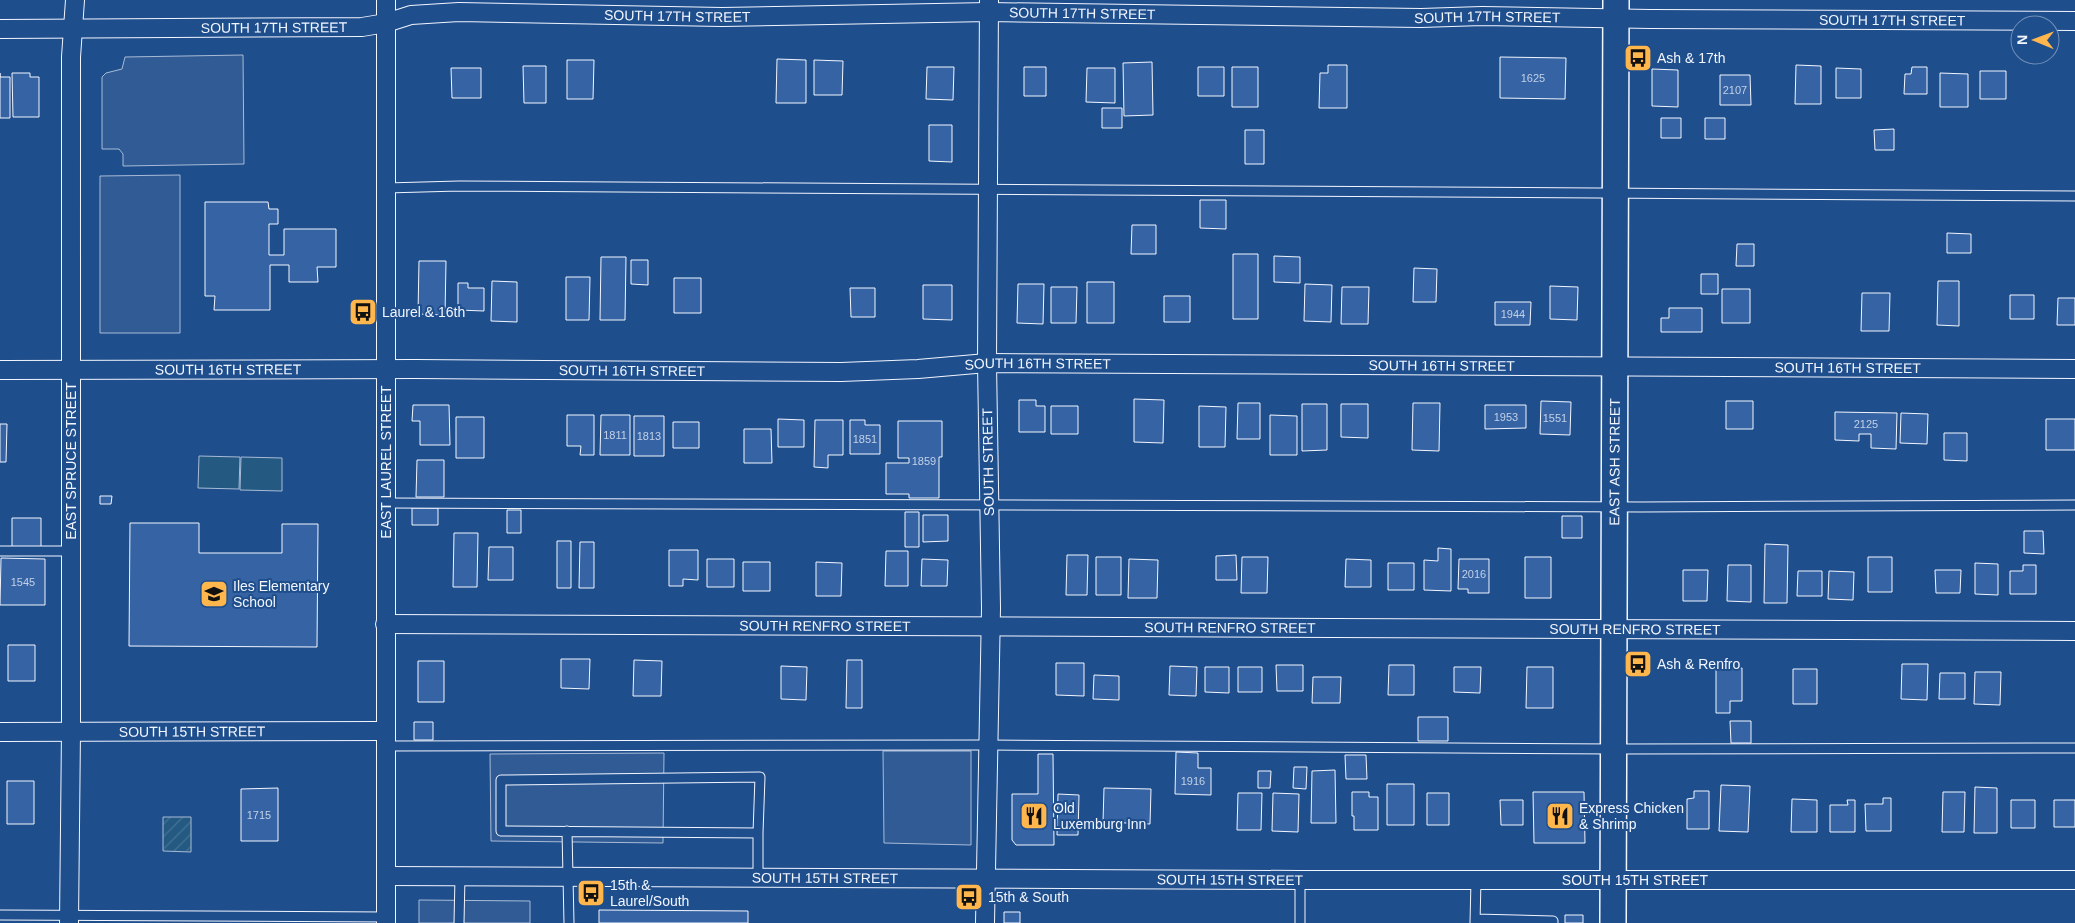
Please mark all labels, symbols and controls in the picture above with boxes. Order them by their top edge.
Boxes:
street label: SOUTH 17TH STREET [1009,4,1156,22]
street label: SOUTH 17TH STREET [604,7,751,25]
street label: SOUTH 17TH STREET [1414,8,1561,26]
street label: SOUTH 17TH STREET [1819,12,1966,28]
north arrow [2010,15,2060,65]
street label: SOUTH 17TH STREET [201,19,348,36]
text: N [2014,35,2030,45]
bus stop icon: Ash & 17th [1623,43,1653,73]
place label: Ash & 17th [1657,50,1726,66]
house number: 1625 [1521,72,1545,84]
house number: 2107 [1723,84,1747,96]
bus stop icon: Laurel & 16th [348,297,378,327]
place label: Laurel & 16th [382,304,465,320]
house number: 1944 [1501,308,1525,320]
street label: SOUTH 16TH STREET [964,355,1111,373]
street label: SOUTH 16TH STREET [1368,357,1515,374]
street label: SOUTH 16TH STREET [1774,359,1921,376]
street label: SOUTH 16TH STREET [155,361,302,378]
street label: SOUTH 16TH STREET [559,362,706,379]
street label: EAST SPRUCE STREET [63,382,79,540]
street label: EAST LAUREL STREET [378,385,394,539]
street label: EAST ASH STREET [1606,398,1623,526]
street label: SOUTH STREET [979,407,997,516]
house number: 1953 [1494,411,1518,423]
house number: 1551 [1543,412,1567,424]
house number: 2125 [1854,418,1878,430]
house number: 1811 [603,429,627,441]
house number: 1813 [637,430,661,442]
house number: 1851 [853,433,877,445]
house number: 1859 [912,455,936,467]
house number: 2016 [1462,568,1486,580]
house number: 1545 [11,576,35,588]
place label: Iles Elementary School [233,578,329,610]
school or university icon: Iles Elementary School [199,579,229,609]
street label: SOUTH RENFRO STREET [739,617,911,634]
street label: SOUTH RENFRO STREET [1144,619,1316,636]
street label: SOUTH RENFRO STREET [1549,621,1721,638]
bus stop icon: Ash & Renfro [1623,649,1653,679]
place label: Ash & Renfro [1657,656,1740,672]
street label: SOUTH 15TH STREET [119,723,266,740]
house number: 1916 [1181,775,1205,787]
place label: Old Luxemburg Inn [1053,800,1146,832]
place label: Express Chicken & Shrimp [1579,800,1684,832]
restaurant icon: Old Luxemburg Inn [1019,801,1049,831]
restaurant icon: Express Chicken & Shrimp [1545,801,1575,831]
house number: 1715 [247,809,271,821]
street label: SOUTH 15TH STREET [752,870,899,886]
street label: SOUTH 15TH STREET [1157,871,1304,888]
street label: SOUTH 15TH STREET [1562,872,1709,888]
place label: 15th & Laurel/South [610,877,689,909]
bus stop icon: 15th & Laurel/South [576,878,606,908]
bus stop icon: 15th & South [954,882,984,912]
place label: 15th & South [988,889,1069,905]

